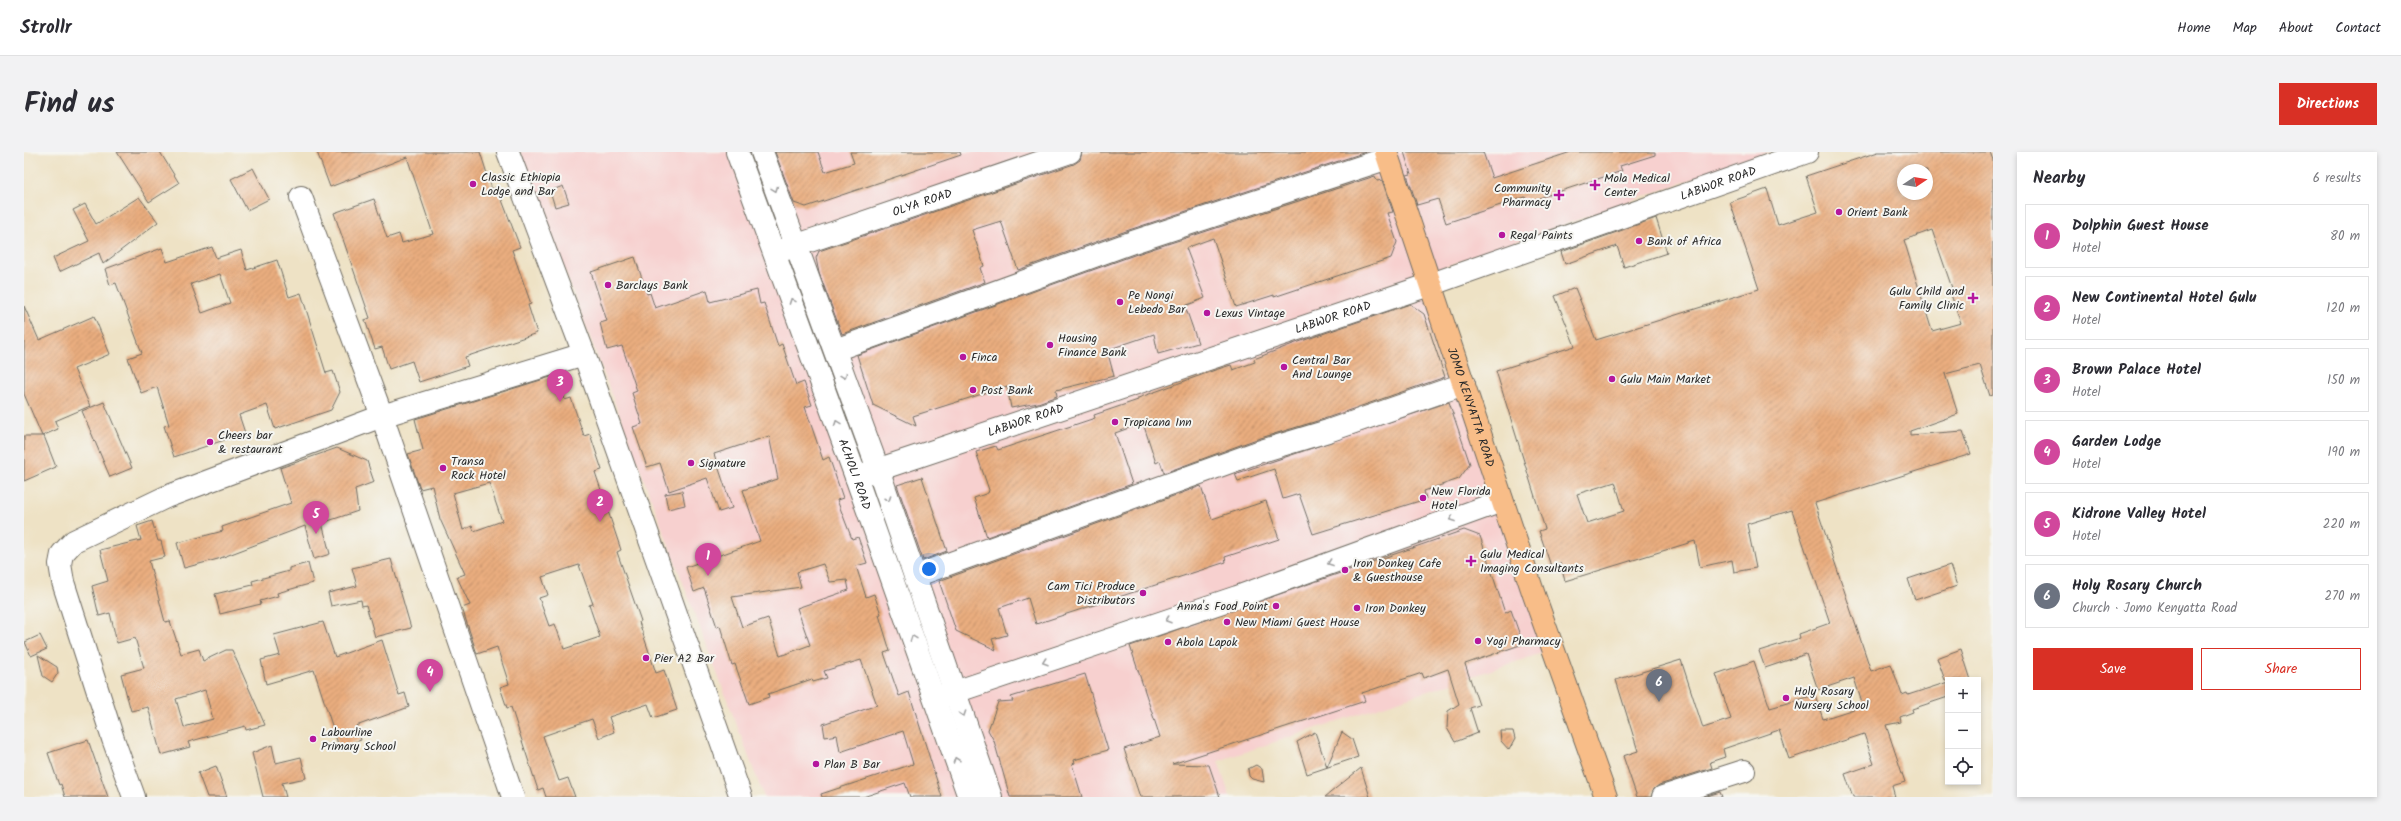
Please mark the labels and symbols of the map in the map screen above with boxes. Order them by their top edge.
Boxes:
street label: LABWOR ROAD [1678,161,1759,206]
north arrow [1897,164,1933,200]
place label: Classic Ethiopia Lodge and Bar [481,168,561,201]
place label: Mola Medical Center [1604,169,1670,202]
marker: Classic Ethiopia Lodge and Bar [468,179,478,189]
place label: Community Pharmacy [1494,179,1551,212]
marker: Mola Medical Center [1589,179,1601,191]
street label: OLYA ROAD [890,184,955,222]
one-way arrow [770,185,779,192]
marker: Community Pharmacy [1554,190,1564,200]
place label: Orient Bank [1847,203,1908,222]
marker: Orient Bank [1834,207,1844,217]
place label: Regal Paints [1510,226,1573,245]
marker: Regal Paints [1497,230,1507,240]
place label: Bank of Africa [1647,232,1722,251]
marker: Bank of Africa [1634,236,1644,246]
place label: Barclays Bank [616,276,688,295]
marker: Barclays Bank [603,280,613,290]
place label: Gulu Child and Family Clinic [1889,282,1965,315]
place label: Pe Nongi Lebedo Bar [1128,286,1186,319]
marker: Gulu Child and Family Clinic [1967,292,1979,304]
street label: LABWOR ROAD [1292,296,1374,339]
one-way arrow [788,297,796,304]
marker: Pe Nongi Lebedo Bar [1115,297,1125,307]
place label: Lexus Vintage [1215,304,1285,323]
marker: Lexus Vintage [1202,308,1212,318]
place label: Housing Finance Bank [1058,329,1127,362]
marker: Housing Finance Bank [1045,340,1055,350]
street label: JOMO KENYATTA ROAD [1442,345,1500,470]
place label: Finca [971,348,998,367]
place label: Central Bar And Lounge [1292,351,1352,384]
marker: Finca [958,352,968,362]
marker: Central Bar And Lounge [1279,362,1289,372]
pin: 3 [547,369,573,402]
place label: Gulu Main Market [1620,370,1711,389]
one-way arrow [840,373,848,380]
marker: Gulu Main Market [1607,374,1617,384]
place label: Post Bank [981,381,1033,400]
marker: Post Bank [968,385,978,395]
street label: LABWOR ROAD [985,399,1067,442]
place label: Tropicana Inn [1123,413,1192,432]
marker: Tropicana Inn [1110,417,1120,427]
one-way arrow [833,419,841,426]
place label: Cheers bar & restaurant [218,426,283,459]
street label: ACHOLI ROAD [833,436,876,513]
marker: Cheers bar & restaurant [205,437,215,447]
place label: Transa Rock Hotel [451,452,506,485]
place label: Signature [699,454,746,473]
marker: Signature [686,458,696,468]
marker: Transa Rock Hotel [438,463,448,473]
place label: New Florida Hotel [1431,482,1491,515]
pin: 2 [587,489,613,522]
marker: New Florida Hotel [1418,493,1428,503]
one-way arrow [884,495,892,502]
pin: 5 [303,501,329,534]
one-way arrow [1449,514,1456,523]
pin: 1 [695,543,721,576]
place label: Gulu Medical Imaging Consultants [1480,545,1584,578]
place label: Iron Donkey Cafe & Guesthouse [1353,554,1442,587]
marker: Gulu Medical Imaging Consultants [1465,555,1477,567]
your location [919,559,939,579]
one-way arrow [1327,559,1334,567]
marker: Iron Donkey Cafe & Guesthouse [1340,565,1350,575]
place label: Cam Tici Produce Distributors [1047,577,1136,610]
marker: Cam Tici Produce Distributors [1138,588,1148,598]
place label: Anna's Food Point [1177,597,1268,616]
place label: Iron Donkey [1365,599,1426,618]
marker: Anna's Food Point [1271,601,1281,611]
marker: Iron Donkey [1352,603,1362,613]
place label: New Miami Guest House [1235,613,1360,632]
one-way arrow [1164,615,1171,624]
marker: New Miami Guest House [1222,617,1232,627]
place label: Yogi Pharmacy [1486,632,1561,651]
place label: Abola Lapok [1176,633,1238,652]
one-way arrow [909,634,917,641]
marker: Yogi Pharmacy [1473,636,1483,646]
marker: Abola Lapok [1163,637,1173,647]
place label: Pier A2 Bar [654,649,715,668]
marker: Pier A2 Bar [641,653,651,663]
one-way arrow [1041,657,1048,666]
pin: 4 [417,659,443,692]
pin: 6 [1646,669,1672,702]
place label: Holy Rosary Nursery School [1794,682,1869,715]
marker: Holy Rosary Nursery School [1781,693,1791,703]
one-way arrow [958,710,967,717]
place label: Labourline Primary School [321,723,396,756]
marker: Labourline Primary School [308,734,318,744]
place label: Plan B Bar [824,755,881,774]
one-way arrow [952,757,961,764]
marker: Plan B Bar [811,759,821,769]

